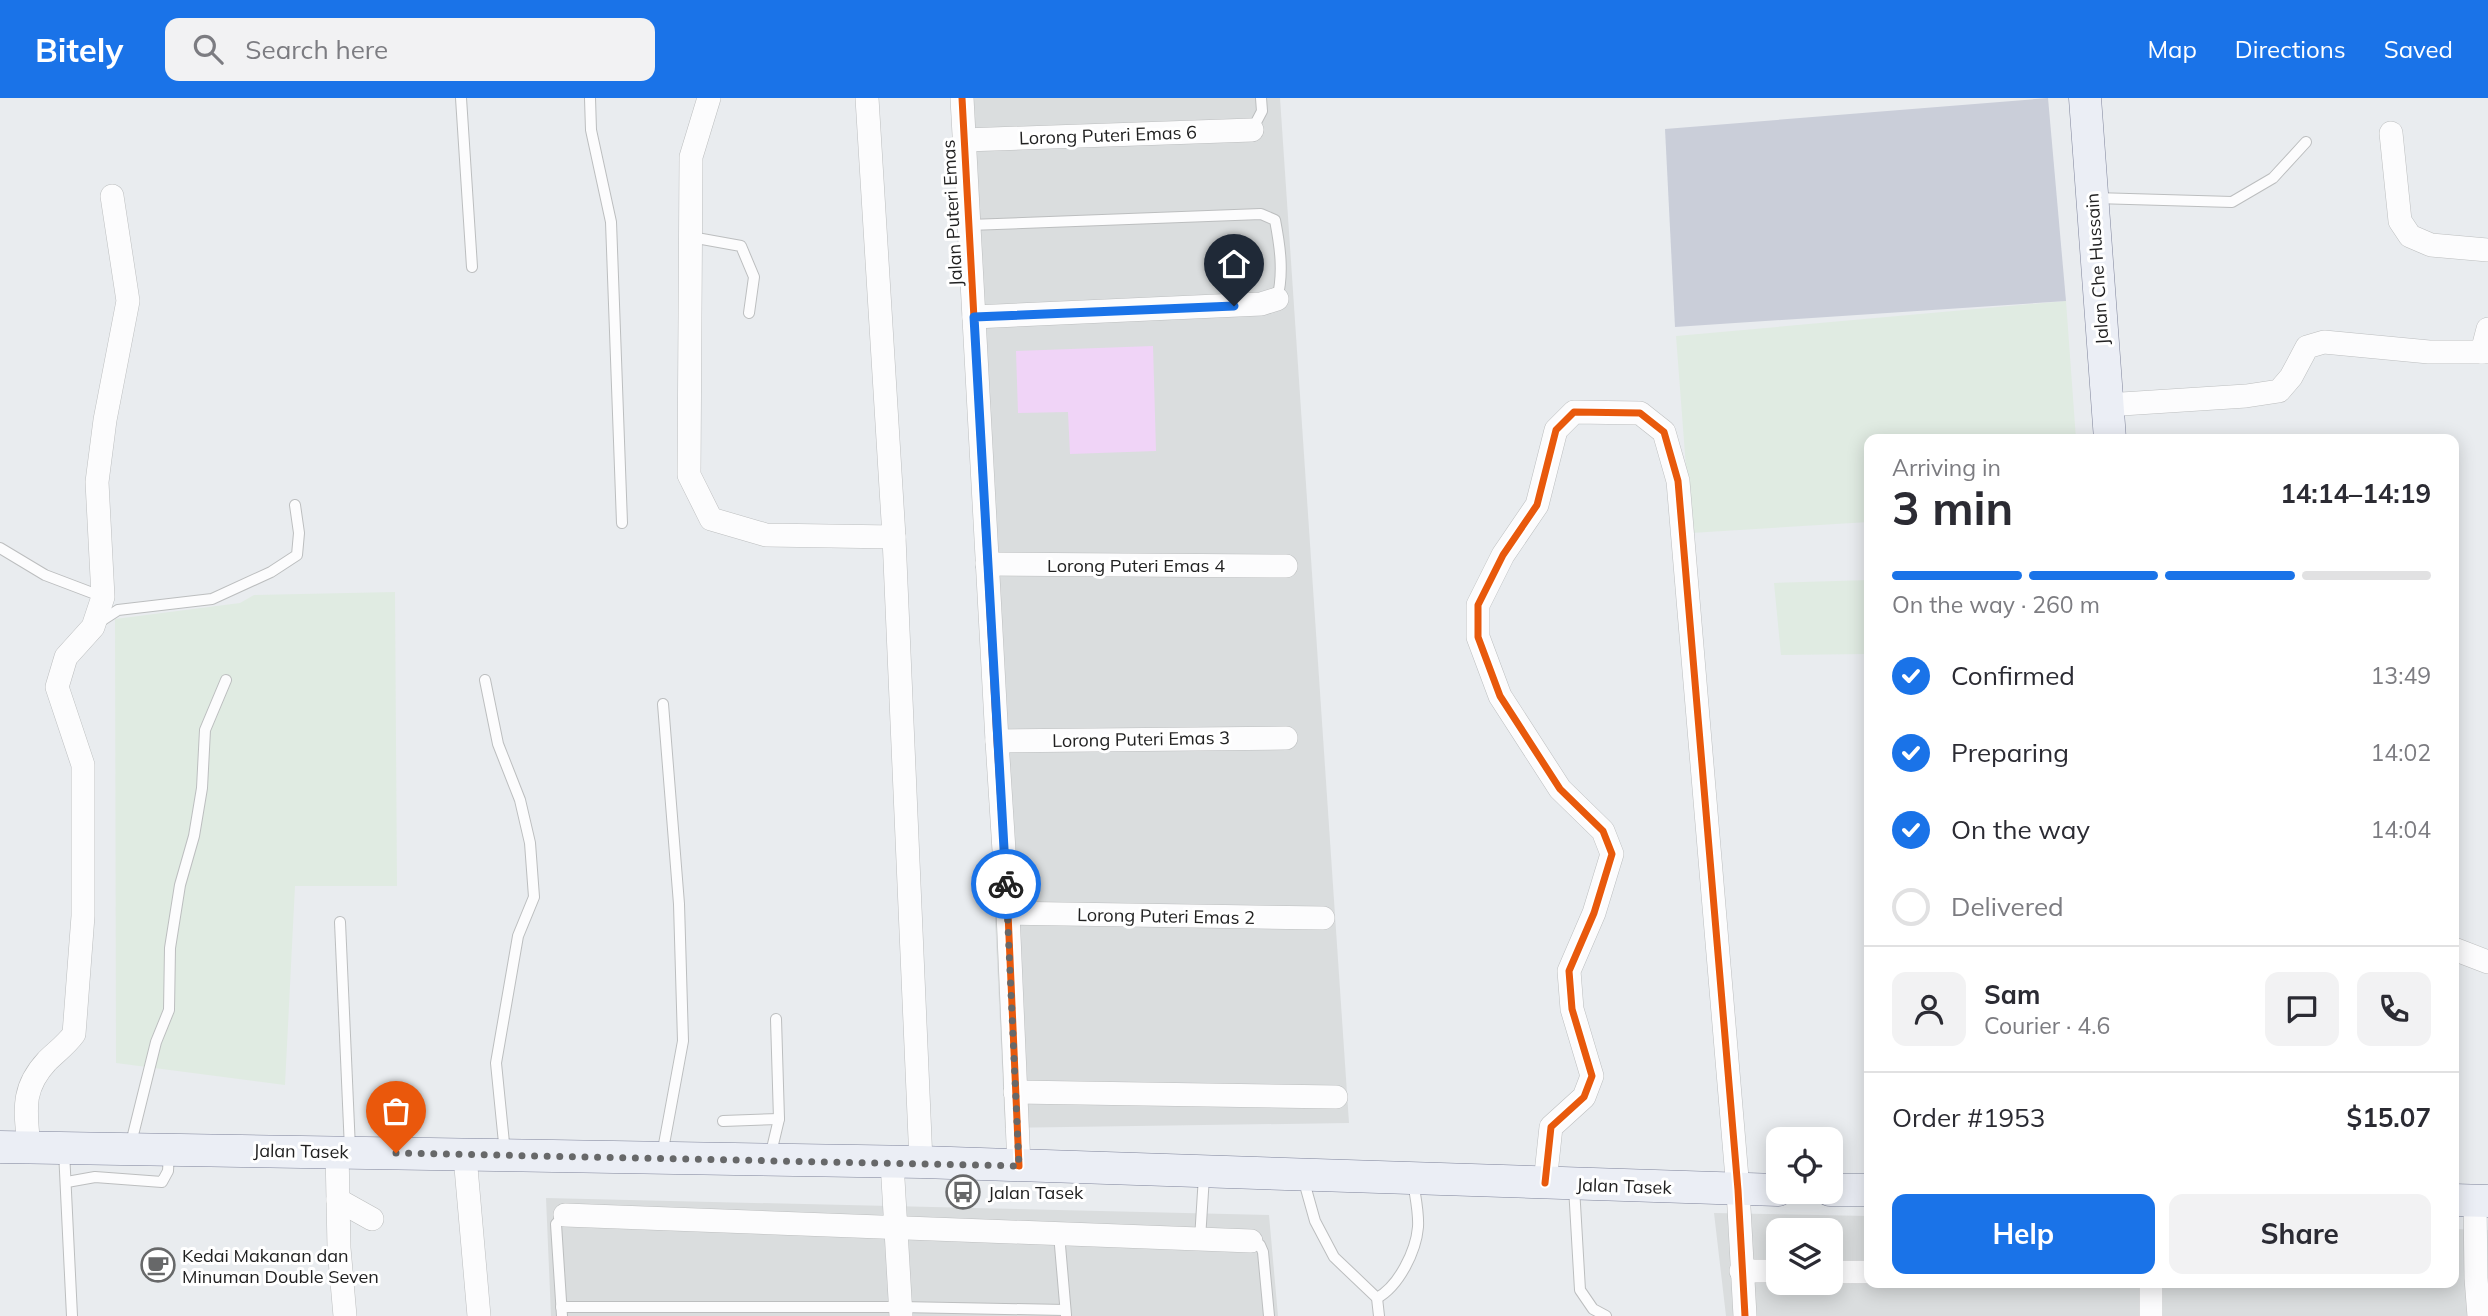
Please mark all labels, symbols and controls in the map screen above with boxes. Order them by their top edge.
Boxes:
search box [165,18,655,81]
text: Bitely [35,29,123,70]
icon: search [189,30,227,68]
text: Search here [245,33,388,66]
text: Map [2147,34,2197,64]
text: Directions [2235,34,2346,64]
text: Saved [2384,34,2453,64]
street label: Lorong Puteri Emas 6 [1019,120,1197,150]
street label: Jalan Puteri Emas [937,139,967,287]
street label: Jalan Che Hussain [2080,192,2114,346]
pin [1204,234,1264,306]
icon: home [1215,245,1253,283]
text: Arriving in [1892,453,2001,482]
text: 14:14–14:19 [2280,477,2431,510]
text: 3 min [1892,479,2013,537]
street label: Lorong Puteri Emas 4 [1047,554,1225,577]
text: On the way · 260 m [1892,590,2100,619]
icon: check [1892,657,1930,695]
text: Confirmed [1951,659,2075,692]
text: 13:49 [2371,661,2431,690]
street label: Lorong Puteri Emas 3 [1052,726,1230,752]
icon: check [1892,734,1930,772]
text: Preparing [1951,736,2069,769]
text: 14:02 [2371,738,2431,767]
icon: check [1892,811,1930,849]
text: On the way [1951,813,2090,846]
text: 14:04 [2371,815,2431,844]
courier [971,849,1041,919]
icon: bike [987,865,1025,903]
text: Delivered [1951,890,2064,923]
street label: Lorong Puteri Emas 2 [1077,903,1255,929]
button: person [1892,972,1966,1046]
button: chat [2265,972,2339,1046]
button: phone [2357,972,2431,1046]
text: Sam [1984,978,2040,1011]
text: Courier · 4.6 [1984,1011,2110,1040]
pin [366,1081,426,1153]
icon: bag [377,1092,415,1130]
text: Order #1953 [1892,1101,2045,1134]
text: $15.07 [2347,1101,2431,1134]
map controls [1766,1127,1843,1295]
button: locate [1766,1127,1843,1204]
street label: Jalan Tasek [253,1139,350,1163]
bus stop icon: Jalan Tasek [944,1173,982,1211]
street label: Jalan Tasek [1576,1173,1673,1199]
place label: Jalan Tasek [988,1181,1084,1204]
button: Help [1892,1194,2155,1274]
button: Share [2169,1194,2431,1274]
button: layers [1766,1218,1843,1295]
place label: Kedai Makanan dan Minuman Double Seven [182,1244,379,1288]
cafe icon: Kedai Makanan dan Minuman Double Seven [139,1246,177,1284]

